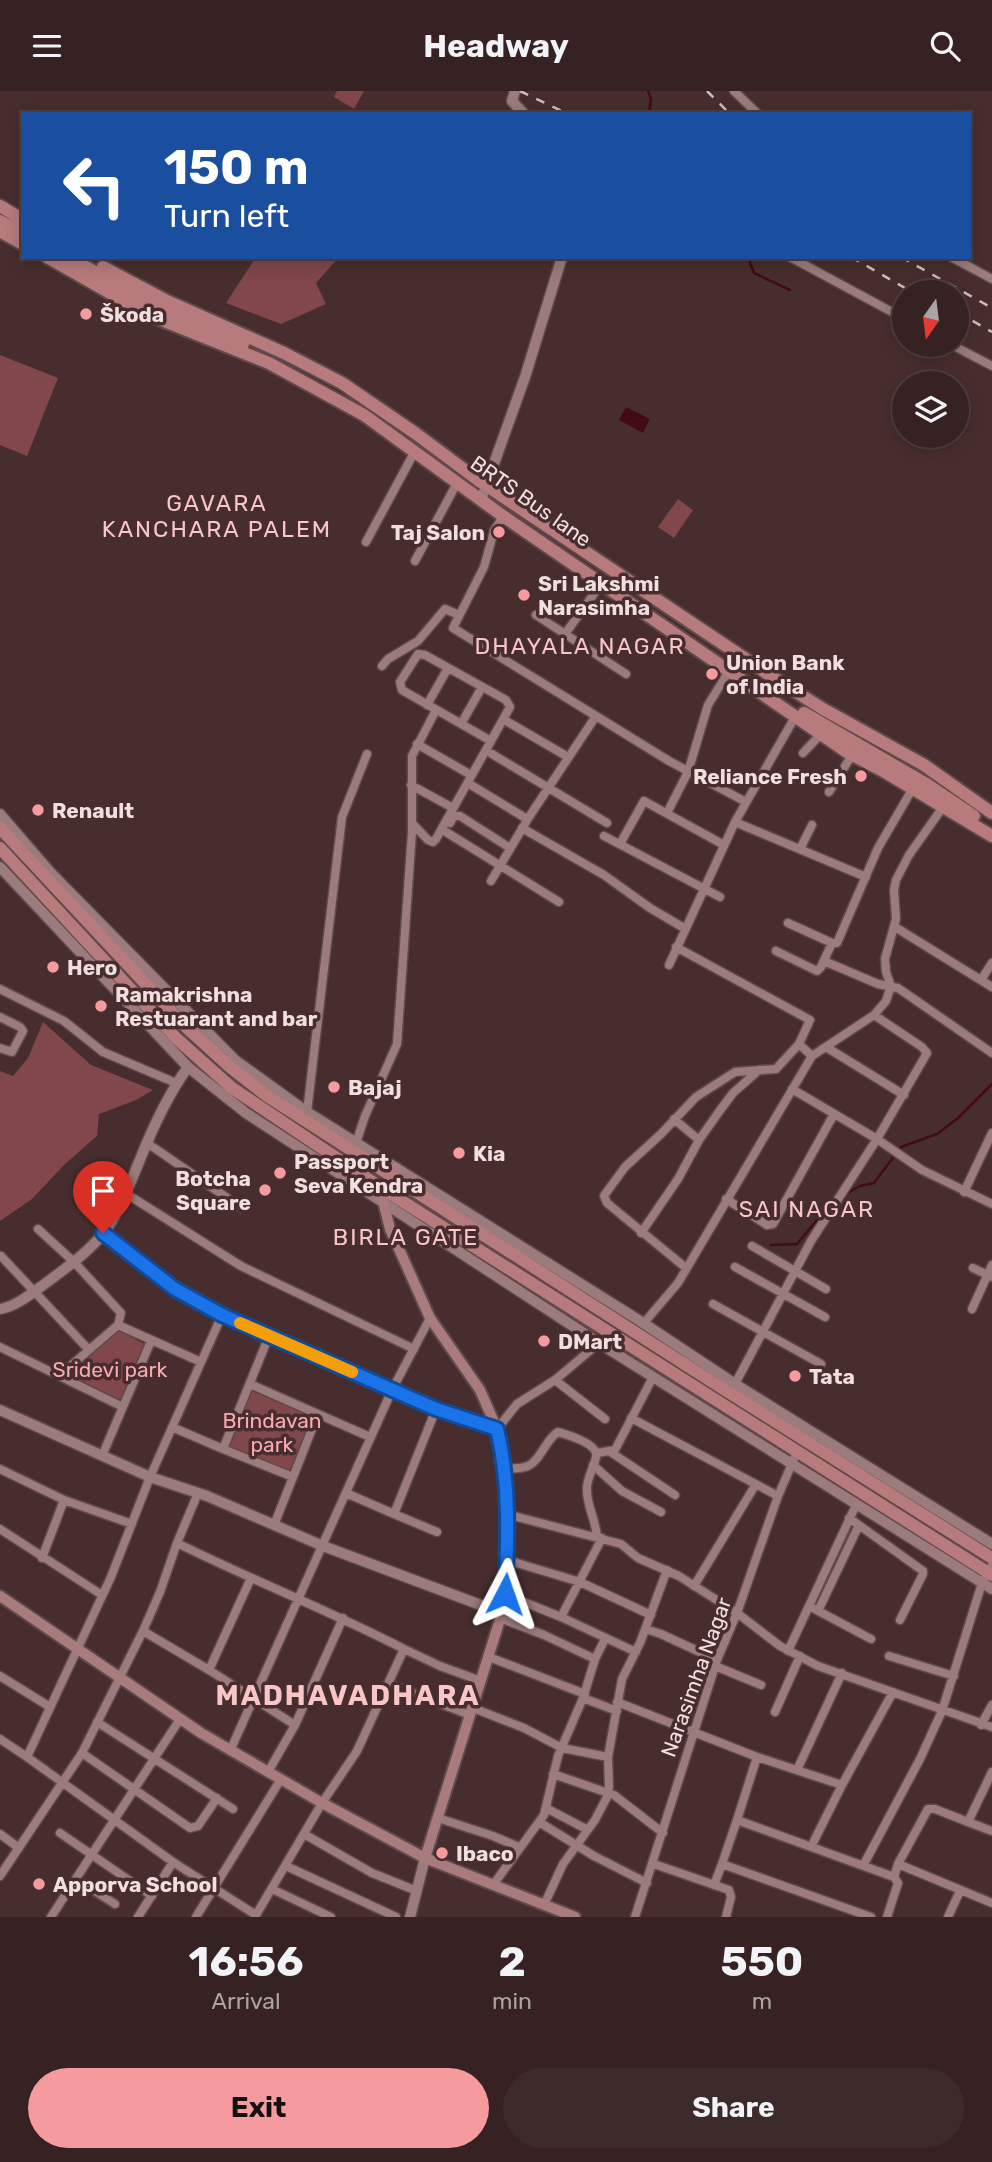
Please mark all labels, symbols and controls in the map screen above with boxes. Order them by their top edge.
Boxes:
icon: menu [28,27,66,65]
text: Headway [423,27,569,65]
icon: search [926,27,964,65]
text: 150 m [164,138,309,196]
icon: left [49,140,140,231]
text: Turn left [164,197,289,235]
north arrow [892,280,970,357]
map controls [892,280,969,448]
place label: Škoda [100,302,164,327]
marker: Škoda [78,306,94,322]
button: layers [892,371,969,448]
street label: BRTS Bus lane [466,450,596,552]
district label: GAVARA KANCHARA PALEM [102,489,332,543]
place label: Taj Salon [391,520,485,545]
marker: Taj Salon [491,524,507,540]
place label: Sri Lakshmi Narasimha [538,571,659,620]
marker: Sri Lakshmi Narasimha [516,587,532,603]
district label: DHAYALA NAGAR [475,632,685,660]
place label: Union Bank of India [726,650,845,699]
marker: Union Bank of India [704,666,720,682]
place label: Reliance Fresh [693,764,847,789]
marker: Reliance Fresh [853,768,869,784]
place label: Renault [52,798,134,823]
marker: Renault [30,802,46,818]
place label: Hero [67,955,117,980]
marker: Hero [45,959,61,975]
place label: Ramakrishna Restuarant and bar [115,982,318,1031]
marker: Ramakrishna Restuarant and bar [93,998,109,1014]
place label: Bajaj [348,1075,402,1100]
marker: Bajaj [326,1079,342,1095]
place label: Kia [473,1141,505,1166]
marker: Kia [451,1145,467,1161]
place label: Passport Seva Kendra [294,1149,423,1198]
pin [73,1161,133,1233]
marker: Passport Seva Kendra [272,1165,288,1181]
place label: Botcha Square [175,1166,251,1215]
icon: arrive [84,1172,122,1210]
marker: Botcha Square [257,1182,273,1198]
district label: SAI NAGAR [739,1195,875,1223]
district label: BIRLA GATE [333,1223,479,1251]
place label: DMart [558,1329,622,1354]
marker: DMart [536,1333,552,1349]
park label: Sridevi park [53,1357,168,1382]
place label: Tata [809,1364,855,1389]
marker: Tata [787,1368,803,1384]
park label: Brindavan park [222,1408,322,1457]
position arrow [468,1557,542,1631]
street label: Narasimha Nagar [656,1594,736,1760]
district label: MADHAVADHARA [216,1679,480,1712]
place label: Ibaco [456,1841,514,1866]
marker: Ibaco [434,1845,450,1861]
place label: Apporva School [53,1872,217,1897]
marker: Apporva School [31,1876,47,1892]
text: 16:56 [189,1937,304,1987]
text: 2 [498,1937,526,1987]
text: 550 [721,1937,803,1987]
text: Arrival [212,1987,281,2015]
text: min [492,1987,532,2015]
text: m [752,1987,772,2015]
button: Exit [28,2068,489,2148]
button: Share [503,2068,964,2148]

